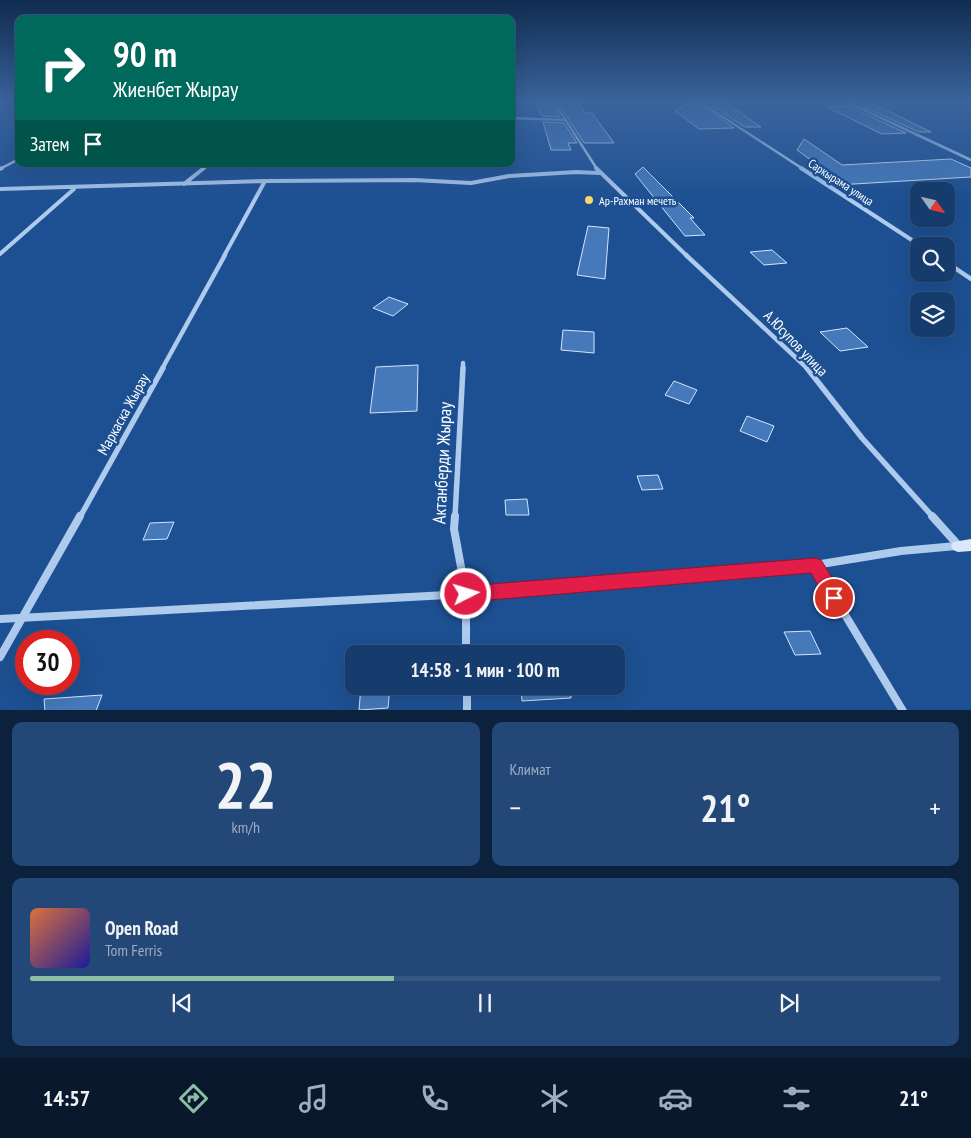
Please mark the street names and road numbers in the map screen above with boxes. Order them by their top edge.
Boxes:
street label: Саркырама улица [806,155,877,209]
street label: А.Юсупов улица [760,306,832,380]
street label: Маркаска Жырау [93,370,153,458]
street label: Актанберди Жырау [427,401,457,525]

